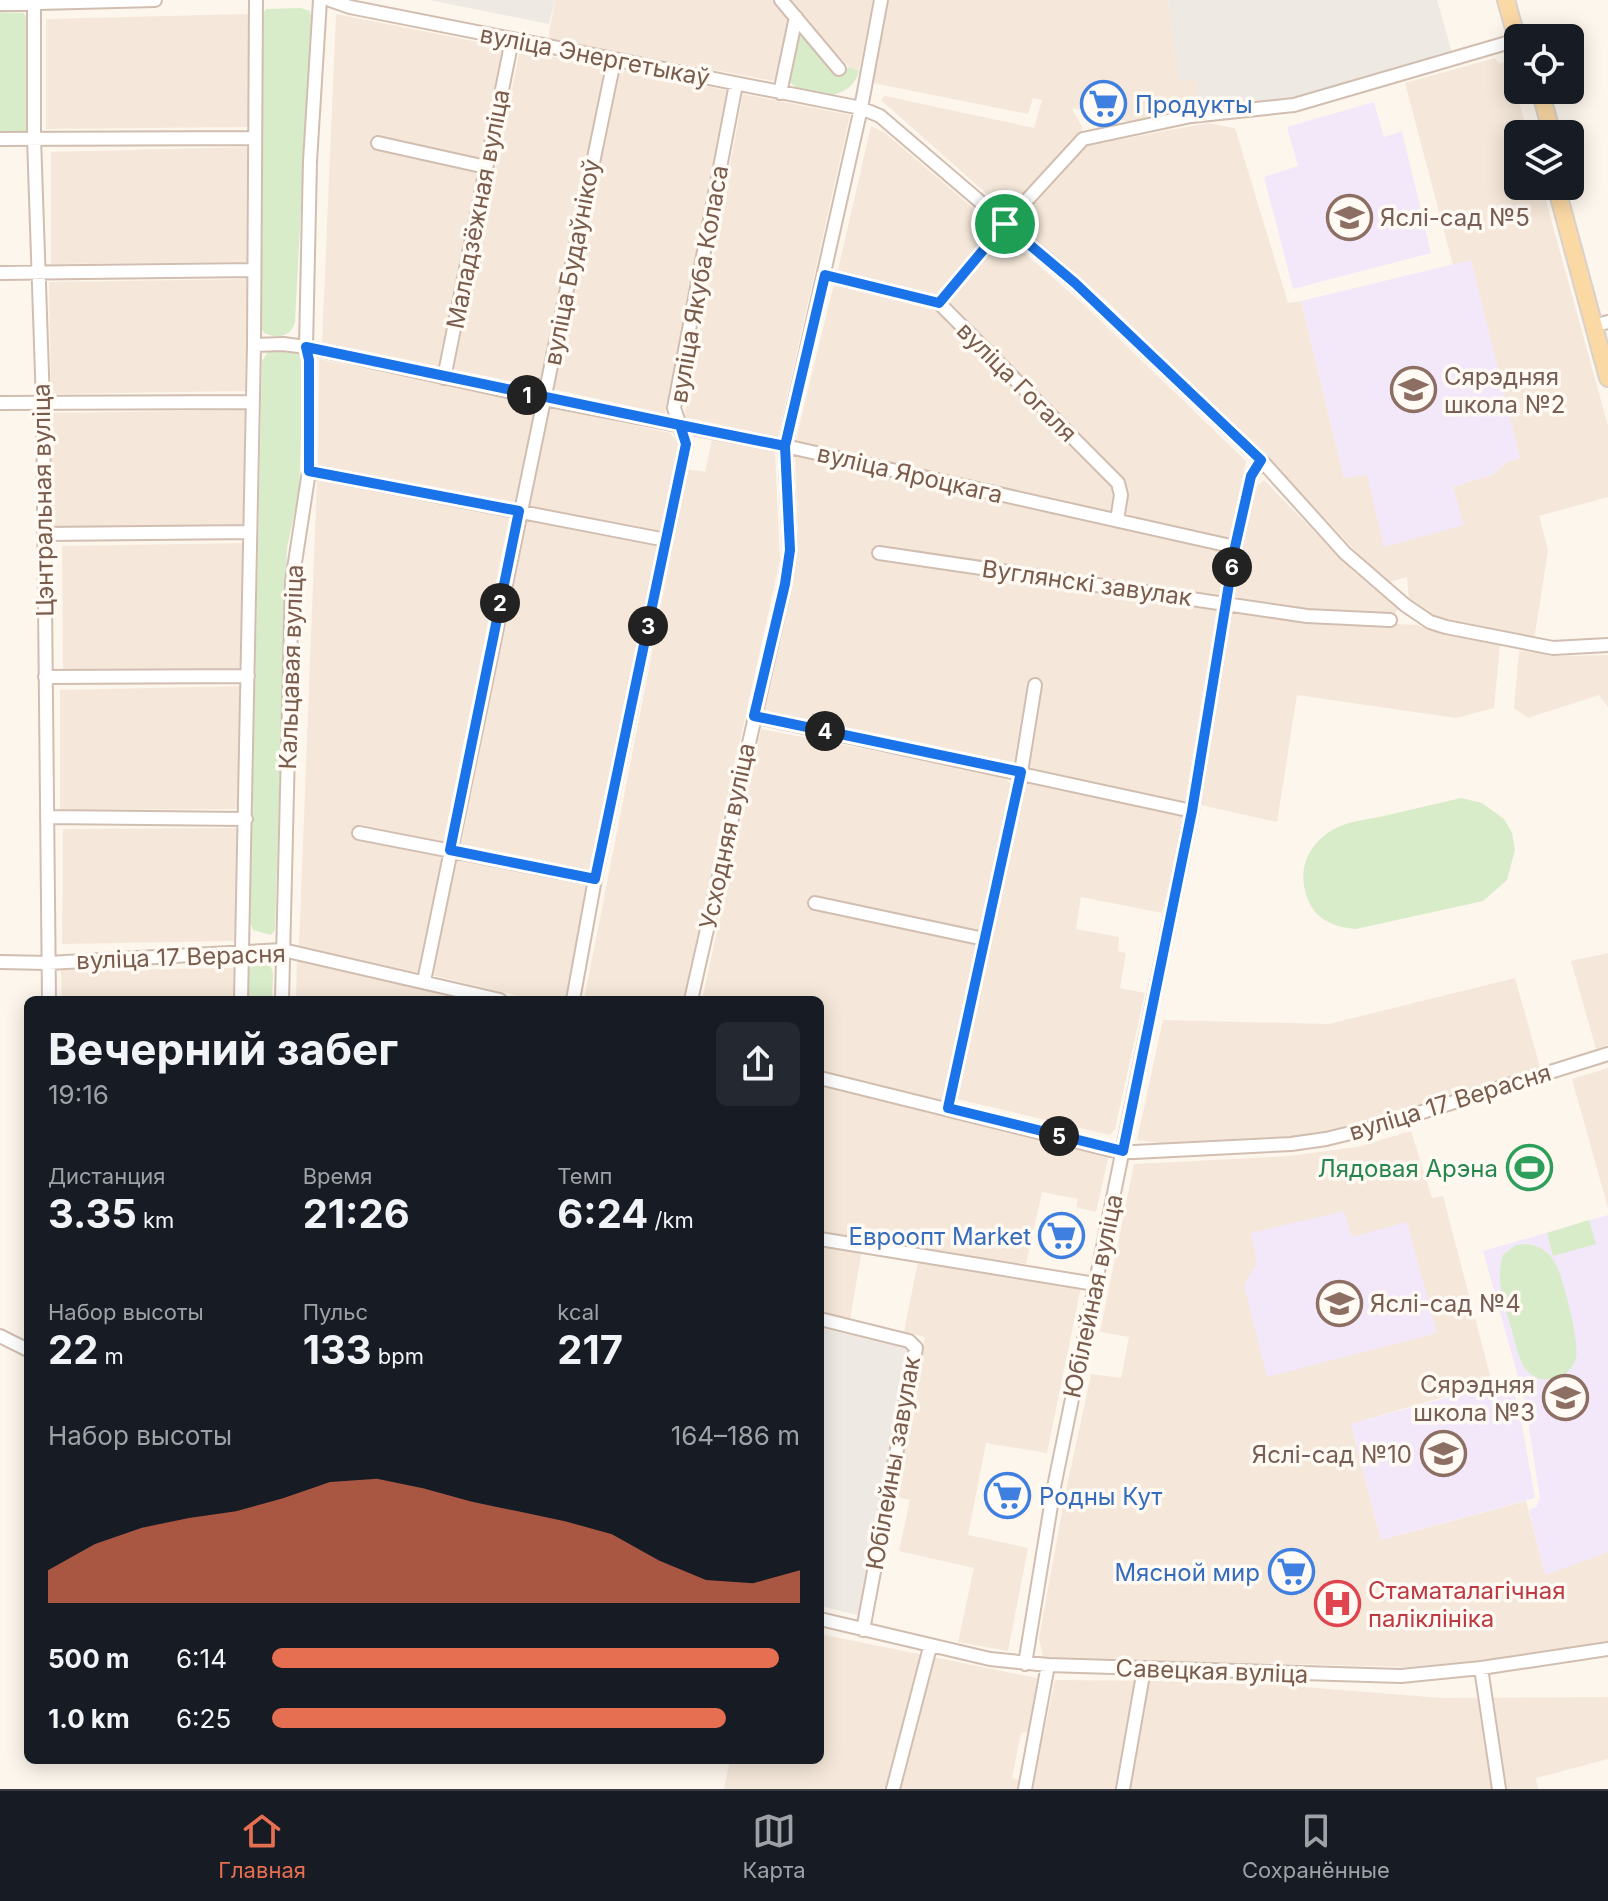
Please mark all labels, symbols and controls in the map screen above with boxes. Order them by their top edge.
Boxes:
street label: вуліца Энергетыкаў [478,19,712,93]
map controls [1504,24,1584,200]
button: locate [1504,24,1584,104]
supermarket icon: Продукты [1080,80,1128,128]
street label: Маладзёжная вуліца [441,87,515,331]
place label: Продукты [1135,90,1253,119]
button: layers [1504,120,1584,200]
street label: вуліца Будаўнікоў [538,156,606,368]
street label: вуліца Якуба Коласа [664,163,734,405]
pin [971,190,1039,258]
school or university icon: Яслі-сад №5 [1325,193,1373,241]
icon: arrive [983,202,1027,246]
place label: Яслі-сад №5 [1380,203,1530,232]
street label: вуліца Гогаля [951,316,1083,448]
place label: Сярэдняя школа №2 [1444,362,1565,419]
school or university icon: Сярэдняя школа №2 [1389,366,1437,414]
pin: 1 [507,375,547,415]
text: 1 [522,382,532,408]
street label: Цэнтральная вуліца [26,383,60,617]
street label: вуліца Яроцкага [814,439,1006,509]
pin: 6 [1212,547,1252,587]
street label: Вуглянскі завулак [980,554,1194,612]
text: 6 [1225,554,1239,580]
street label: Кальцавая вуліца [273,564,309,770]
pin: 2 [480,583,520,623]
text: 2 [493,590,507,616]
pin: 3 [628,606,668,646]
text: 3 [641,613,655,639]
pin: 4 [805,711,845,751]
text: 4 [818,718,832,744]
street label: Усходняя вуліца [693,740,761,932]
street label: вуліца 17 Верасня [76,939,286,975]
text: Вечерний забег [48,1022,398,1076]
button: share [716,1022,800,1106]
street label: вуліца 17 Верасня [1346,1058,1554,1146]
text: 19:16 [48,1079,109,1110]
pin: 5 [1039,1116,1079,1156]
text: 5 [1052,1123,1066,1149]
sports icon: Лядовая Арэна [1505,1144,1553,1192]
place label: Лядовая Арэна [1318,1154,1498,1183]
text: Дистанция [48,1163,166,1189]
text: Время [303,1163,372,1189]
text: Темп [557,1163,613,1189]
text: 3.35 [48,1189,137,1238]
text: 21:26 [303,1189,410,1238]
text: 6:24 [557,1189,648,1238]
street label: Юбілейная вуліца [1057,1192,1129,1400]
text: km [137,1207,174,1233]
text: /km [648,1207,694,1233]
supermarket icon: Евроопт Market [1038,1212,1086,1260]
place label: Евроопт Market [848,1222,1031,1251]
school or university icon: Яслі-сад №4 [1315,1279,1363,1327]
place label: Яслі-сад №4 [1370,1289,1521,1318]
text: Набор высоты [48,1299,204,1325]
text: Пульс [303,1299,368,1325]
text: kcal [557,1299,599,1325]
text: 22 [48,1325,98,1374]
text: 133 [303,1325,372,1374]
text: 217 [557,1325,623,1374]
text: m [98,1343,124,1369]
text: bpm [372,1343,424,1369]
street label: Юбілейны завулак [860,1354,926,1572]
place label: Сярэдняя школа №3 [1413,1370,1535,1427]
school or university icon: Сярэдняя школа №3 [1542,1374,1590,1422]
text: Набор высоты [48,1420,232,1451]
text: 164–186 m [671,1420,800,1451]
school or university icon: Яслі-сад №10 [1419,1430,1467,1478]
place label: Яслі-сад №10 [1252,1440,1412,1469]
supermarket icon: Родны Кут [984,1472,1032,1520]
place label: Родны Кут [1039,1482,1162,1511]
supermarket icon: Мясной мир [1267,1548,1315,1596]
place label: Мясной мир [1114,1558,1260,1587]
place label: Стаматалагічная паліклініка [1368,1576,1566,1633]
hospital icon: Стаматалагічная паліклініка [1313,1580,1361,1628]
text: 500 m [48,1643,130,1674]
text: 6:14 [176,1643,227,1674]
street label: Савецкая вуліца [1115,1653,1309,1689]
text: 1.0 km [48,1703,130,1734]
text: 6:25 [176,1703,231,1734]
tab: Главная [218,1809,306,1883]
tab: Карта [742,1809,806,1883]
tab: Сохранённые [1242,1809,1390,1883]

